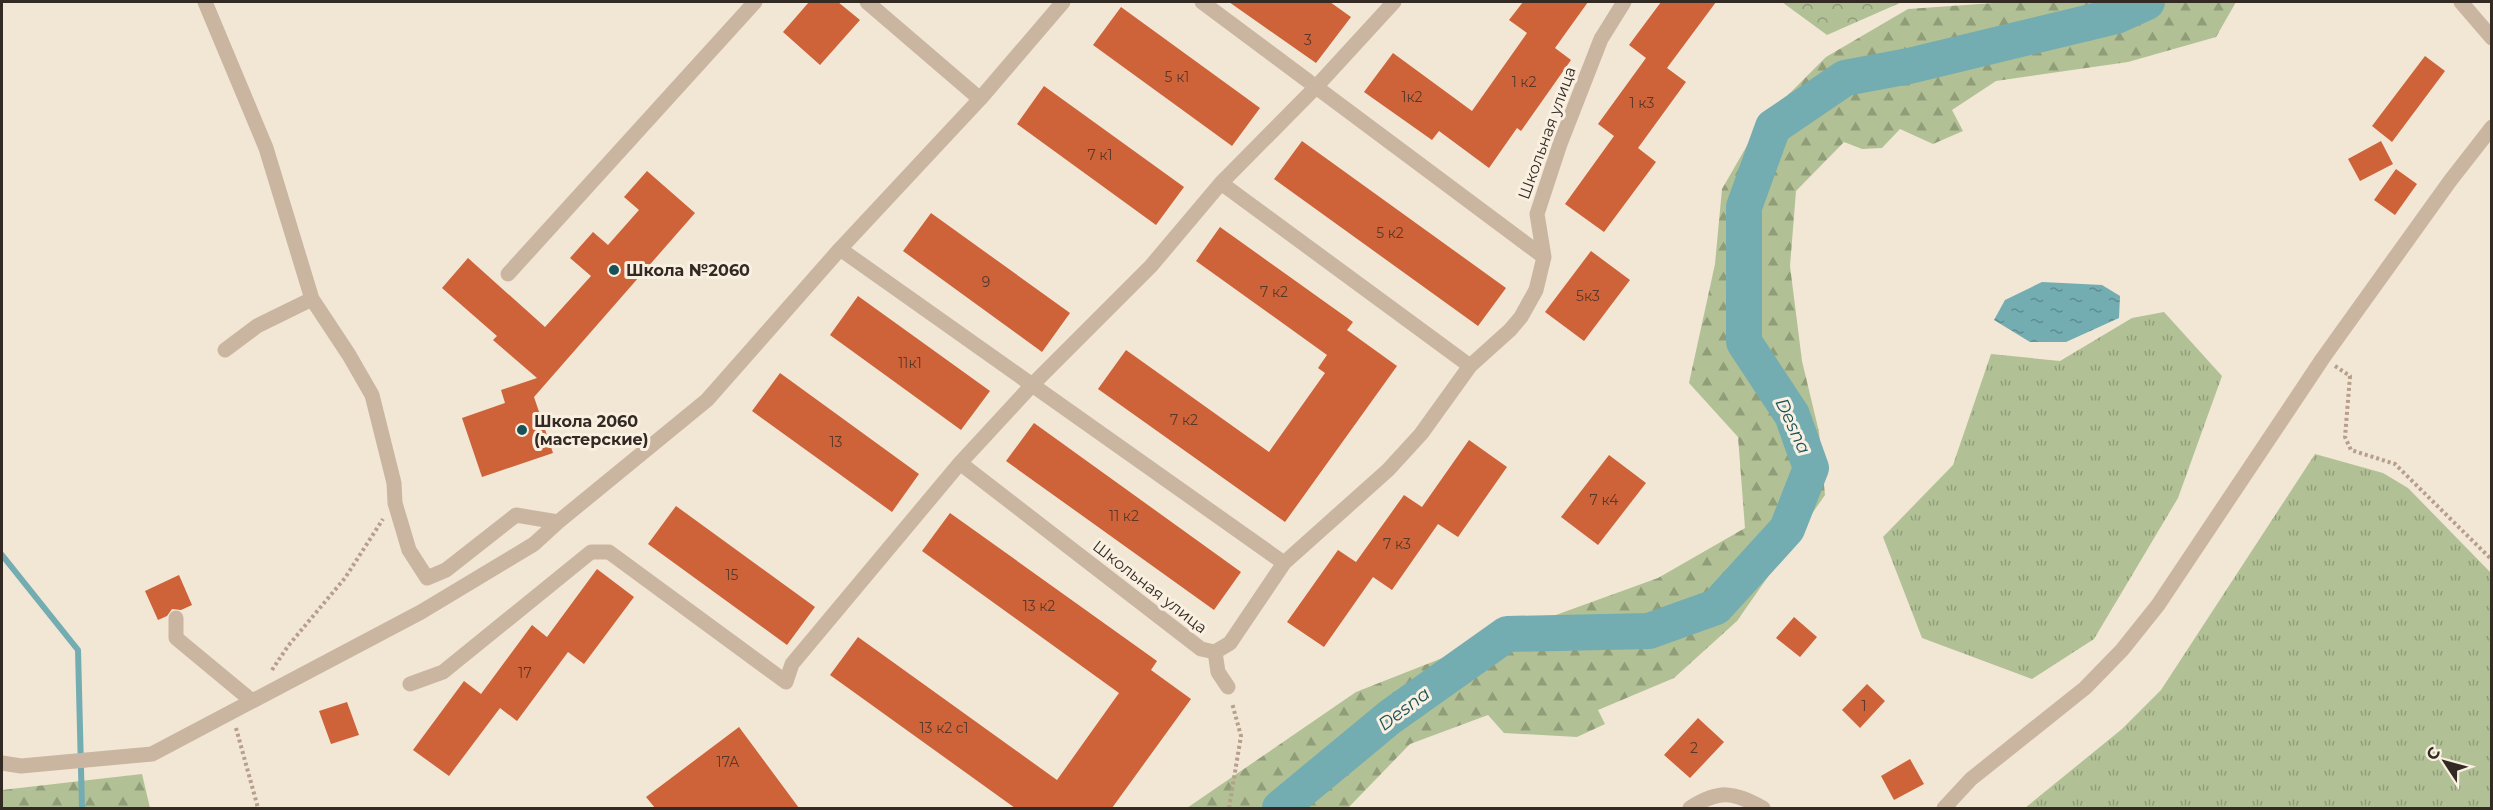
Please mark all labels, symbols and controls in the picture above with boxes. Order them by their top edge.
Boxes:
house number: 3 [1304,31,1312,49]
street label: Школьная улица [1514,64,1580,202]
house number: 5 к1 [1165,68,1189,86]
house number: 1 к2 [1512,73,1536,91]
house number: 1к2 [1401,88,1423,106]
house number: 1 к3 [1630,94,1654,112]
house number: 7 к1 [1087,146,1113,164]
house number: 5 к2 [1376,224,1404,242]
place label: Школа №2060 [626,261,750,280]
marker: Школа №2060 [607,263,621,277]
house number: 9 [982,273,990,291]
house number: 7 к2 [1260,283,1288,301]
house number: 5к3 [1576,287,1600,305]
house number: 11к1 [898,354,922,372]
water label: Desna [1771,395,1815,457]
house number: 7 к2 [1170,411,1198,429]
place label: Школа 2060 (мастерские) [534,412,649,449]
marker: Школа 2060 (мастерские) [515,423,529,437]
house number: 13 [830,433,843,451]
house number: 7 к4 [1590,491,1619,509]
house number: 11 к2 [1109,507,1139,525]
house number: 7 к3 [1383,535,1411,553]
street label: Школьная улица [1089,536,1211,638]
house number: 15 [726,566,739,584]
house number: 13 к2 [1023,597,1055,615]
house number: 17 [518,664,532,682]
water label: Desna [1374,682,1434,736]
house number: 1 [1861,697,1867,715]
house number: 13 к2 с1 [920,719,968,737]
north arrow [2415,732,2475,792]
house number: 2 [1690,739,1698,757]
text: С [2422,743,2445,764]
house number: 17А [717,753,740,771]

